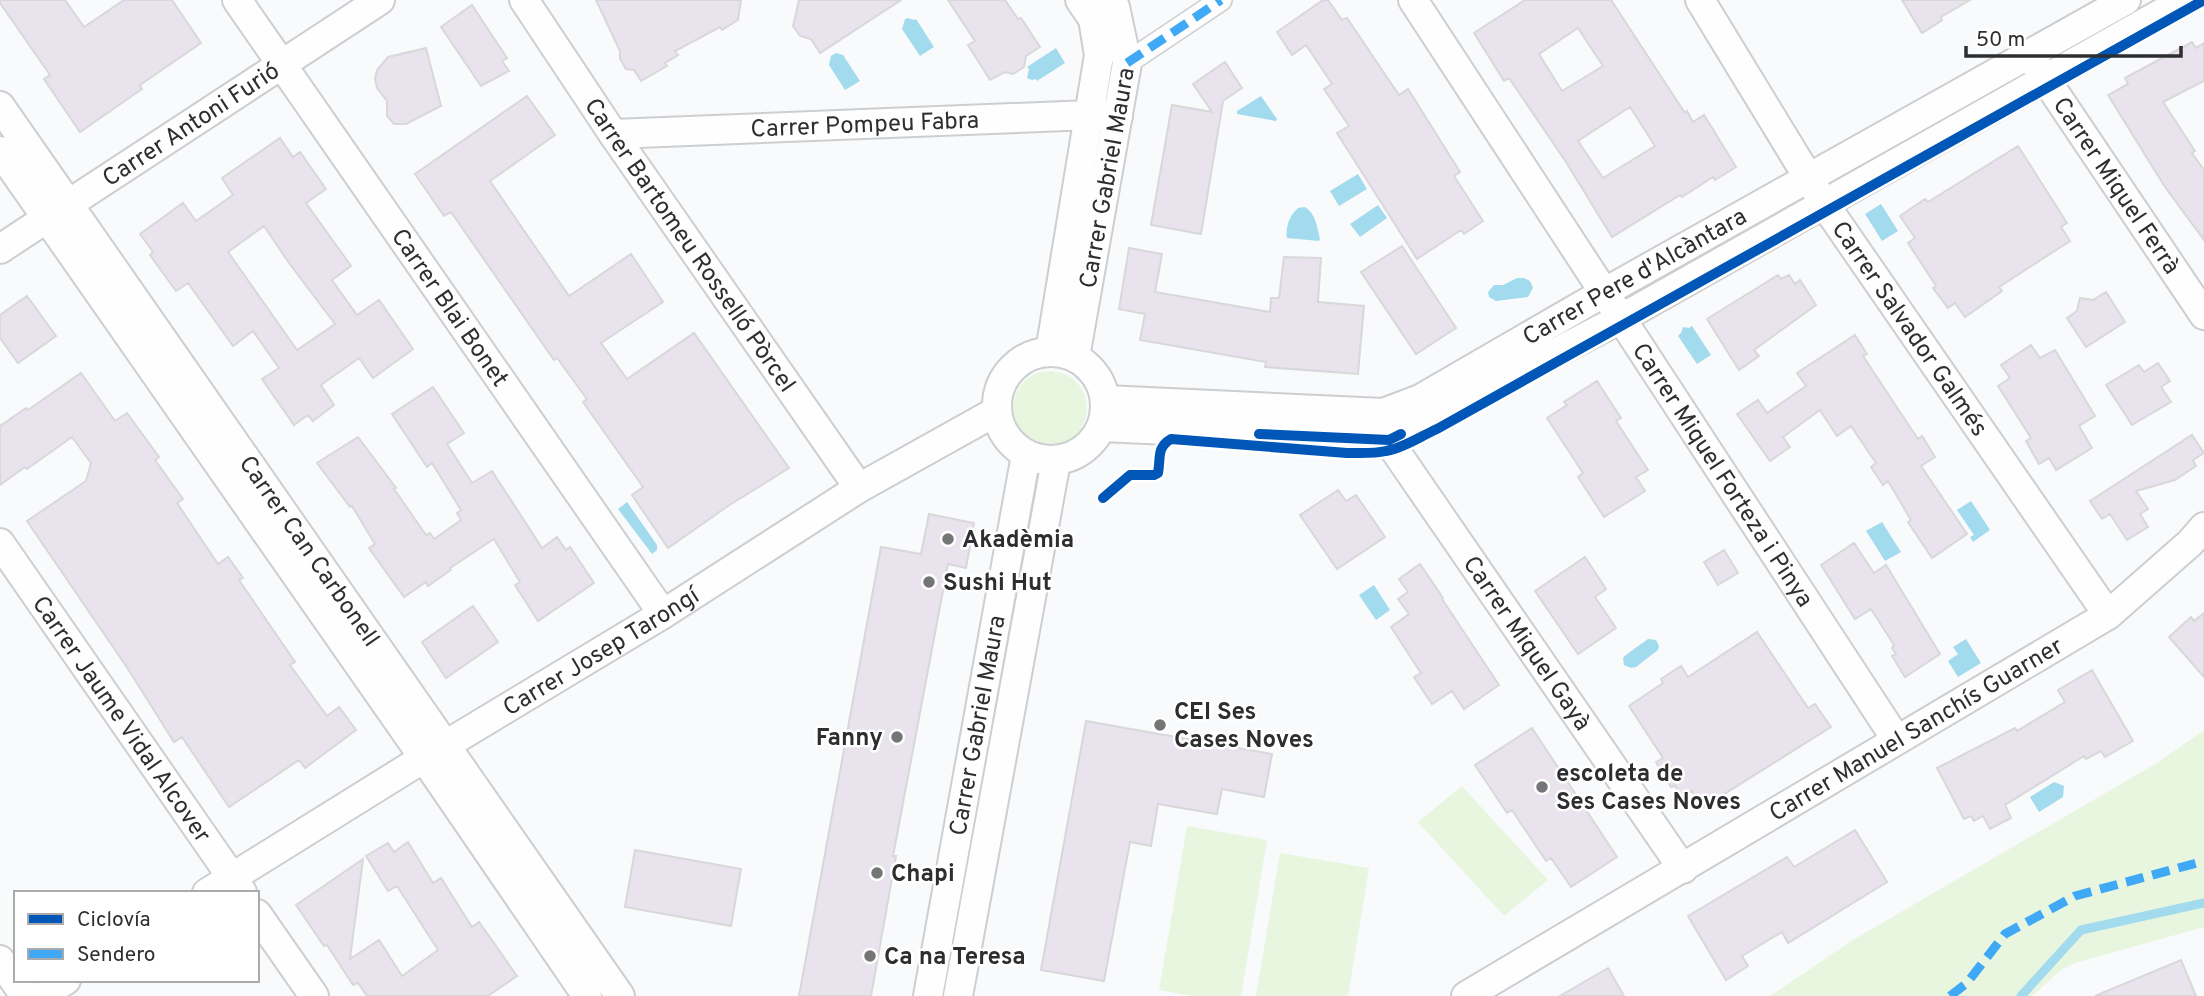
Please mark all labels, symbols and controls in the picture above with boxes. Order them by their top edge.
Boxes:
scale bar [1966,14,2181,58]
text: 50 m [1976,27,2025,54]
street label: Carrer Antoni Furió [98,57,286,195]
street label: Carrer Gabriel Maura [1074,65,1143,291]
street label: Carrer Miquel Ferrà [2045,92,2185,281]
street label: Carrer Bartomeu Rosselló Pòrcel [576,93,801,399]
street label: Carrer Pompeu Fabra [750,106,980,146]
street label: Carrer Pere d'Alcàntara [1518,203,1753,353]
street label: Carrer Salvador Galmés [1824,216,1993,443]
street label: Carrer Blai Bonet [383,224,514,393]
street label: Carrer Miquel Forteza i Pinya [1624,338,1819,613]
street label: Carrer Can Carbonell [231,450,385,653]
place label: Akadèmia [962,526,1074,556]
marker: Akadèmia [940,531,956,547]
street label: Carrer Miquel Gayà [1455,551,1596,737]
place label: Sushi Hut [943,569,1052,599]
marker: Sushi Hut [921,574,937,590]
street label: Carrer Josep Tarongí [498,581,707,724]
street label: Carrer Jaume Vidal Alcover [24,591,216,849]
street label: Carrer Gabriel Maura [944,613,1014,838]
street label: Carrer Manuel Sanchís Guarner [1764,632,2069,830]
place label: CEI Ses Cases Noves [1174,698,1314,756]
marker: CEI Ses Cases Noves [1152,717,1168,733]
place label: Fanny [816,724,883,754]
marker: Fanny [889,729,905,745]
place label: escoleta de Ses Cases Noves [1556,760,1741,818]
marker: escoleta de Ses Cases Noves [1534,779,1550,795]
place label: Chapi [891,860,955,890]
marker: Chapi [869,865,885,881]
legend [14,891,259,982]
text: Ciclovía [77,907,151,934]
text: Sendero [77,942,156,969]
place label: Ca na Teresa [884,943,1026,973]
marker: Ca na Teresa [862,948,878,964]

